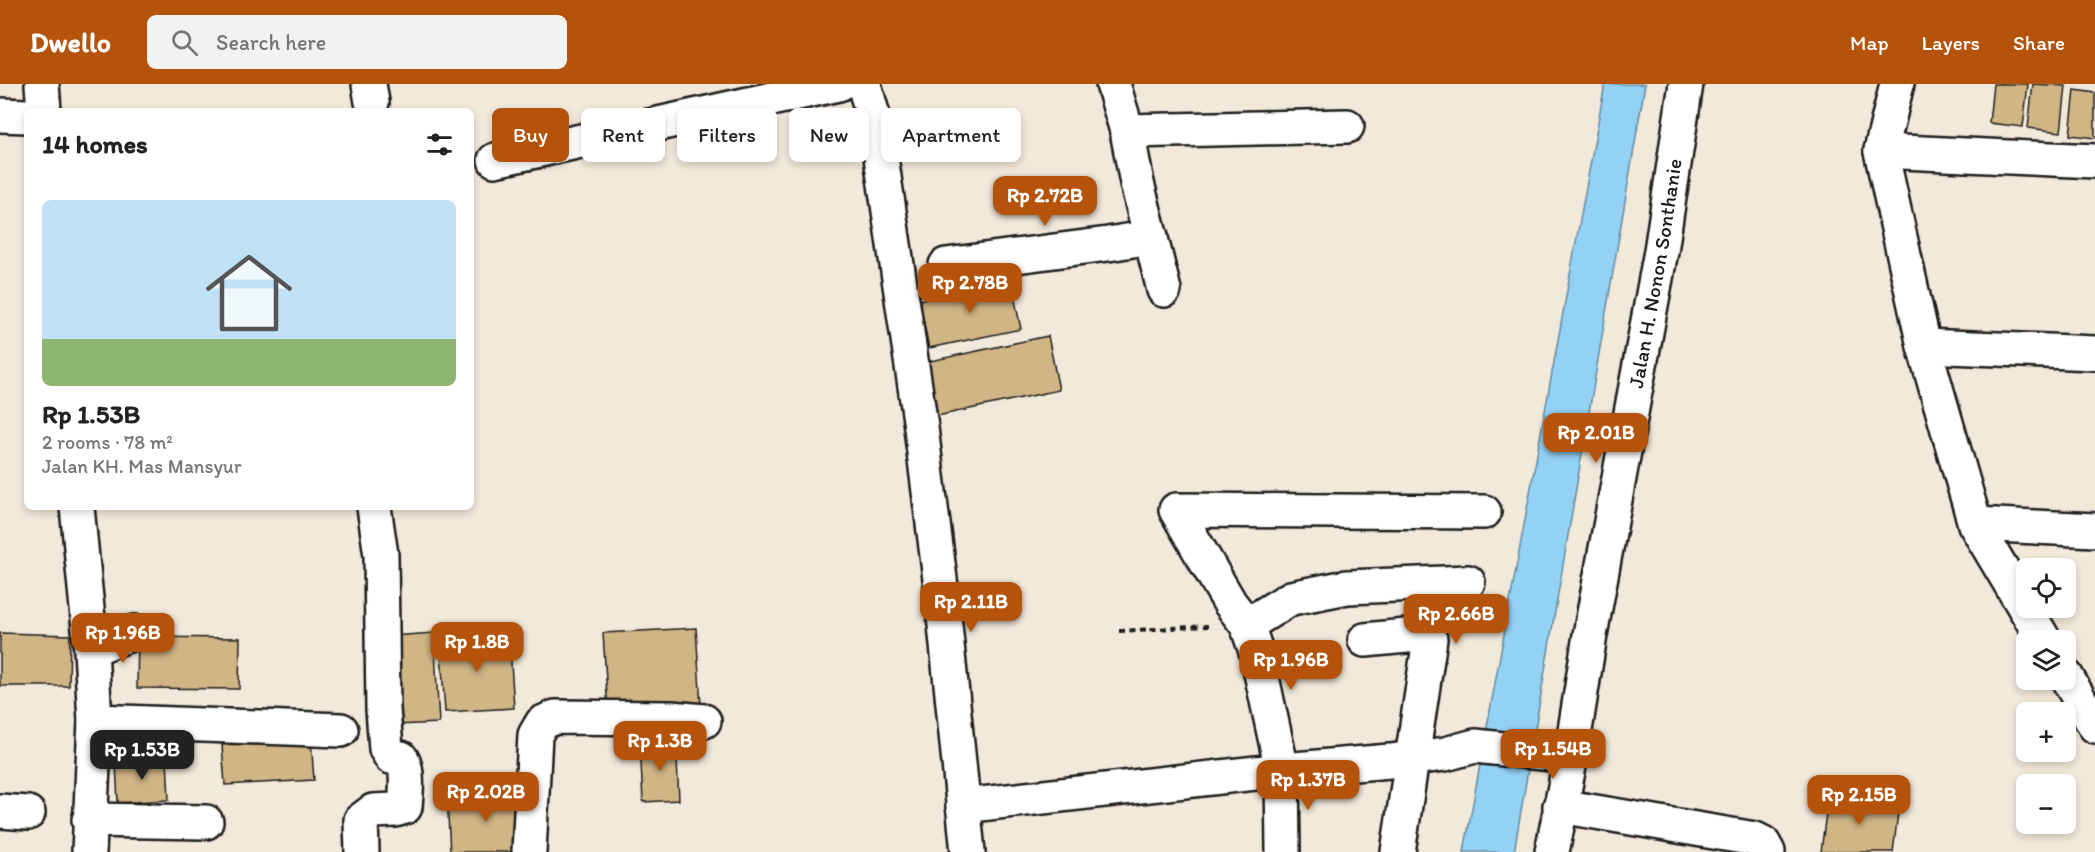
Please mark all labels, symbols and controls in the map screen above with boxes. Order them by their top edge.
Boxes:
search box [147,15,567,69]
text: Dwello [30,25,111,59]
icon: search [168,26,201,59]
text: Search here [216,29,326,56]
text: Map [1850,30,1889,55]
text: Layers [1922,30,1980,55]
text: Share [2013,30,2065,55]
chip: Buy [492,108,569,162]
chip: Rent [581,108,665,162]
chip: Filters [677,108,777,162]
chip: New [789,108,869,162]
chip: Apartment [881,108,1021,162]
text: 14 homes [42,128,148,160]
icon: filters [423,128,456,161]
street label: Jalan H. Nonon Sonthanie [1623,157,1687,390]
pin: Rp 2.72B [983,176,1107,227]
text: Rp 2.72B [1007,183,1083,207]
icon: home [195,239,303,347]
pin: Rp 2.78B [908,263,1032,314]
text: Rp 2.78B [932,270,1008,294]
text: Rp 1.53B [42,398,140,430]
pin: Rp 2.01B [1534,413,1658,464]
text: Rp 2.01B [1557,420,1635,444]
text: 2 rooms · 78 m² [42,430,173,454]
text: Jalan KH. Mas Mansyur [42,454,241,478]
map controls [2016,558,2076,834]
button: locate [2016,558,2076,618]
pin: Rp 2.11B [909,582,1033,633]
text: Rp 2.11B [934,589,1008,613]
pin: Rp 2.66B [1394,594,1518,645]
text: Rp 2.66B [1418,601,1494,625]
pin: Rp 1.96B [61,613,185,664]
text: Rp 1.96B [85,620,161,644]
pin: Rp 1.8B [422,622,532,673]
text: Rp 1.8B [445,629,509,653]
button: layers [2016,630,2076,690]
pin: Rp 1.96B [1229,640,1353,691]
text: Rp 1.96B [1253,647,1329,671]
button: + [2016,702,2076,762]
pin: Rp 1.3B [605,721,715,772]
text: Rp 1.3B [628,728,692,752]
pin: Rp 1.54B [1491,729,1615,780]
pin: Rp 1.53B [80,730,204,781]
text: Rp 1.54B [1515,736,1591,760]
text: Rp 1.53B [104,737,180,761]
pin: Rp 1.37B [1246,760,1370,811]
text: Rp 1.37B [1270,767,1346,791]
pin: Rp 2.02B [424,772,548,823]
button: − [2016,774,2076,834]
pin: Rp 2.15B [1797,775,1921,826]
text: Rp 2.02B [447,779,525,803]
text: Rp 2.15B [1821,782,1897,806]

